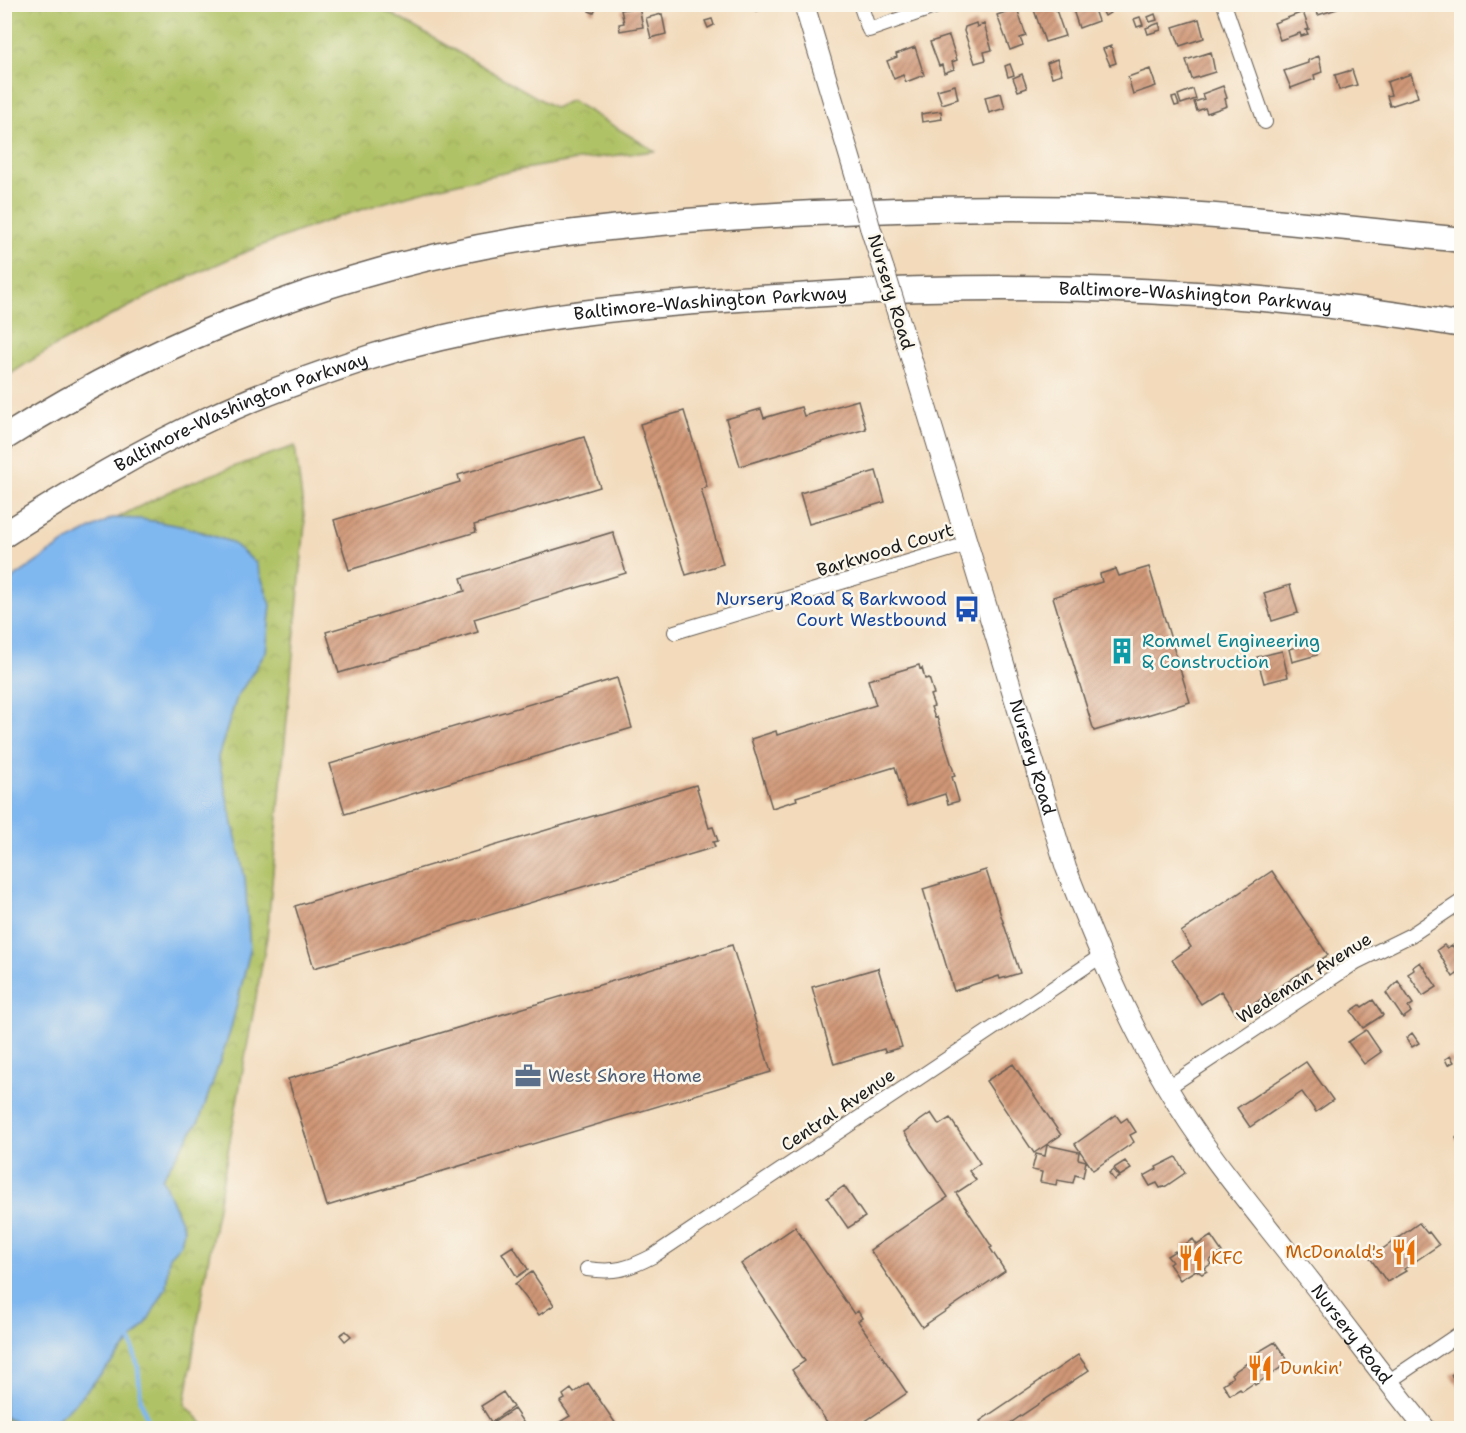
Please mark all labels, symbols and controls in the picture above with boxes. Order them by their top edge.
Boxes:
street label: Nursery Road [862,231,920,353]
street label: Baltimore-Washington Parkway [1059,277,1334,318]
street label: Baltimore-Washington Parkway [572,281,848,326]
street label: Baltimore-Washington Parkway [110,347,371,477]
street label: Barkwood Court [814,518,956,582]
place label: Nursery Road & Barkwood Court Westbound [716,587,947,632]
bus stop icon: Nursery Road & Barkwood Court Westbound [952,594,982,624]
place label: Rommel Engineering & Construction [1142,629,1320,674]
building icon: Rommel Engineering & Construction [1107,636,1137,666]
street label: Nursery Road [1003,696,1061,818]
street label: Wedeman Avenue [1232,927,1376,1029]
office icon: West Shore Home [513,1061,543,1091]
street label: Central Avenue [776,1063,900,1157]
place label: West Shore Home [548,1064,702,1088]
restaurant icon: McDonald's [1389,1237,1419,1267]
place label: McDonald's [1285,1240,1384,1264]
restaurant icon: KFC [1176,1243,1206,1273]
place label: KFC [1211,1246,1243,1270]
street label: Nursery Road [1305,1279,1398,1389]
restaurant icon: Dunkin' [1245,1353,1275,1383]
place label: Dunkin' [1280,1356,1343,1380]

